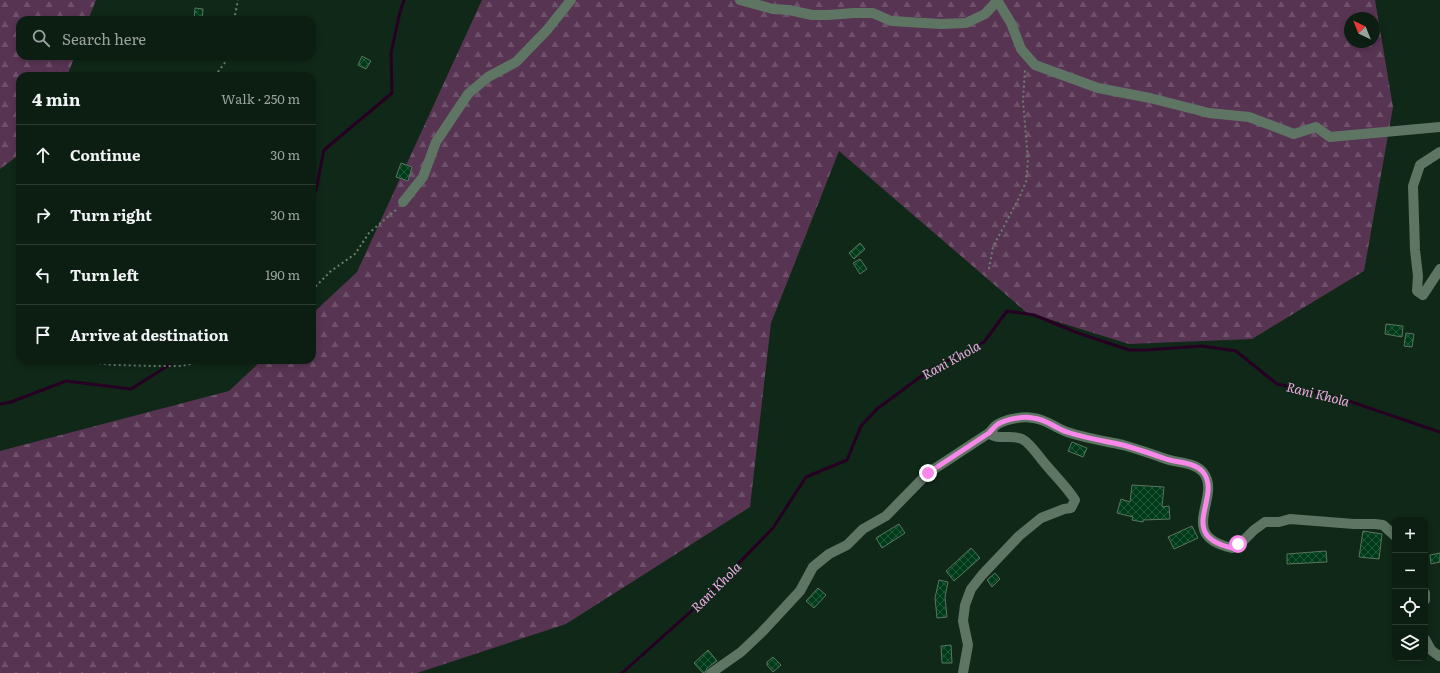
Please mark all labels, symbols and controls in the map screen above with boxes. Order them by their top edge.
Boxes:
north arrow [1344,12,1380,48]
search box [16,16,316,60]
icon: search [30,27,52,49]
text: Search here [62,27,146,50]
text: 4 min [32,86,81,111]
text: Walk · 250 m [221,89,300,108]
text: Continue [70,143,140,166]
icon: ahead [32,144,54,166]
text: 30 m [270,145,300,164]
text: Turn right [70,203,152,226]
icon: right [32,204,54,226]
text: 30 m [270,205,300,224]
text: Turn left [70,263,139,286]
icon: left [32,264,54,286]
text: 190 m [265,265,300,284]
text: Arrive at destination [70,323,229,346]
icon: arrive [32,324,54,346]
water label: Rani Khola [918,335,984,383]
water label: Rani Khola [1285,377,1352,411]
route end [919,464,937,482]
map controls [1392,517,1428,661]
button: + [1392,517,1428,553]
route start [1229,535,1247,553]
button: − [1392,553,1428,589]
water label: Rani Khola [686,557,746,616]
button: locate [1392,589,1428,625]
button: layers [1392,625,1428,661]

